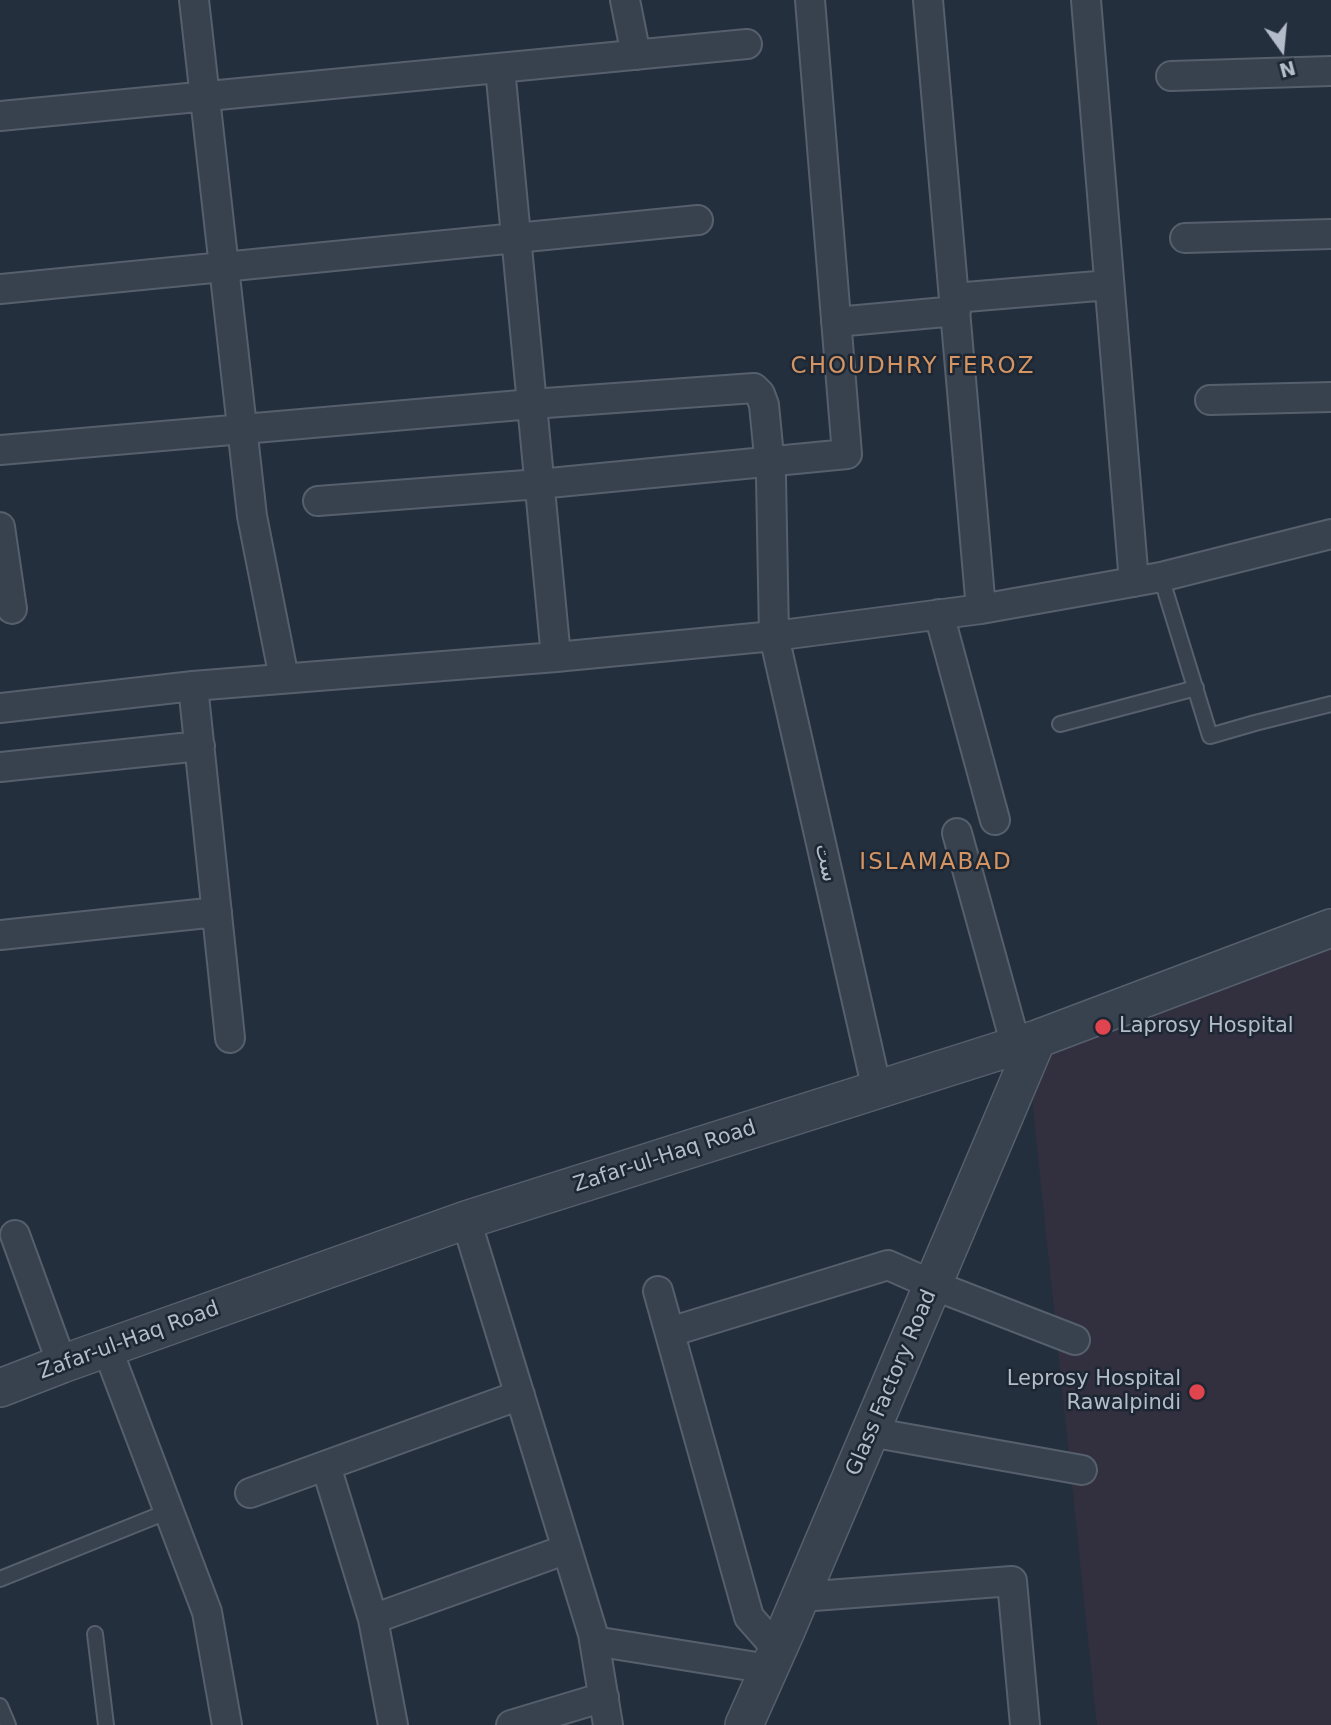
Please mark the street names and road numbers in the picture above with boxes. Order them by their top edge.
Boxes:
street label: ست [808,842,842,884]
street label: Zafar-ul-Haq Road [571,1116,759,1198]
street label: Glass Factory Road [841,1286,943,1480]
street label: Zafar-ul-Haq Road [35,1297,223,1385]

